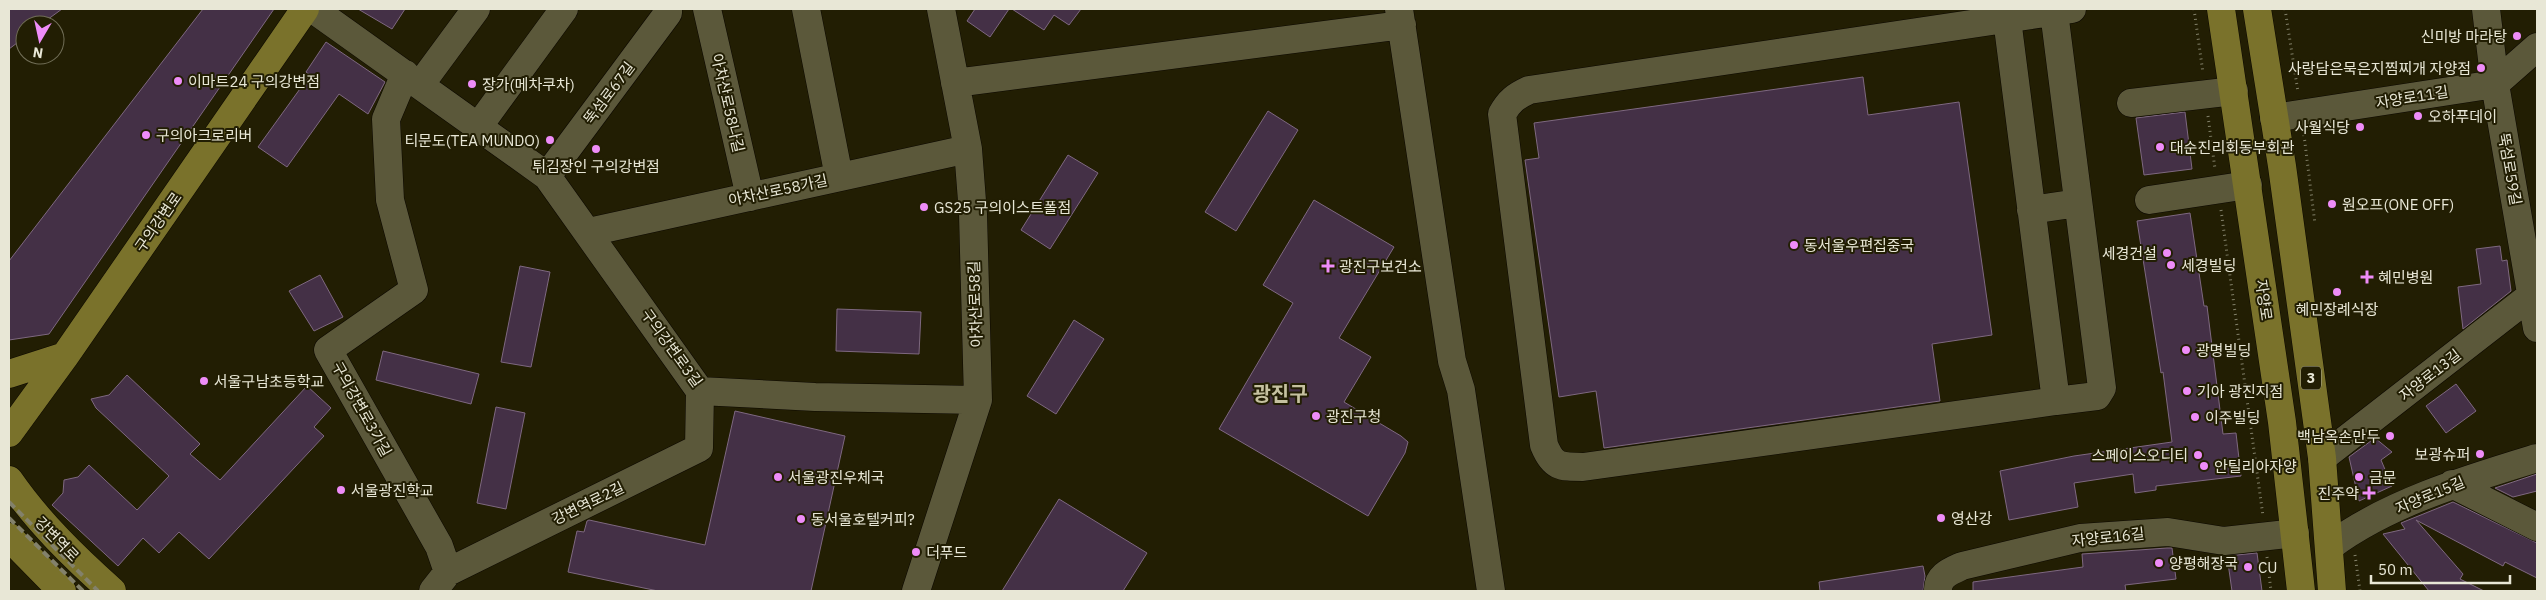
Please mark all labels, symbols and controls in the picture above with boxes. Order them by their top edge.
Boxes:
north arrow [15,15,65,65]
place label: 신미방 마라탕 [2421,27,2507,46]
marker: 신미방 마라탕 [2511,30,2523,42]
text: N [32,43,44,63]
street label: 아차산로58나길 [707,52,749,154]
street label: 뚝섬로67길 [579,58,639,128]
place label: 사랑담은묵은지찜찌개 자양점 [2288,59,2471,78]
marker: 사랑담은묵은지찜찌개 자양점 [2475,62,2487,74]
place label: 이마트24 구의강변점 [188,72,320,91]
marker: 이마트24 구의강변점 [172,75,184,87]
place label: 장가(메차쿠차) [482,75,575,94]
marker: 장가(메차쿠차) [466,78,478,90]
street label: 자양로11길 [2374,82,2450,112]
place label: 오하푸데이 [2428,107,2497,126]
marker: 오하푸데이 [2412,110,2424,122]
place label: 사월식당 [2295,118,2350,137]
marker: 사월식당 [2354,121,2366,133]
place label: 구의아크로리버 [156,126,253,145]
marker: 구의아크로리버 [140,129,152,141]
place label: 티문도(TEA MUNDO) [404,131,540,150]
street label: 뚝섬로59길 [2494,131,2526,207]
marker: 티문도(TEA MUNDO) [544,134,556,146]
place label: 대순진리회동부회관 [2170,138,2294,157]
marker: 대순진리회동부회관 [2154,141,2166,153]
marker: 튀김장인 구의강변점 [590,143,602,155]
place label: 튀김장인 구의강변점 [532,157,660,176]
street label: 아차산로58가길 [727,170,829,210]
street label: 구의강변로 [130,188,186,256]
place label: 원오프(ONE OFF) [2342,195,2454,214]
place label: GS25 구의이스트폴점 [934,198,1071,217]
marker: 원오프(ONE OFF) [2326,198,2338,210]
marker: GS25 구의이스트폴점 [918,201,930,213]
place label: 동서울우편집중국 [1804,236,1914,255]
marker: 동서울우편집중국 [1788,239,1800,251]
place label: 세경건설 [2102,244,2157,263]
marker: 세경건설 [2161,247,2173,259]
place label: 세경빌딩 [2181,256,2236,275]
place label: 광진구보건소 [1339,257,1422,276]
marker: 광진구보건소 [1321,259,1335,273]
marker: 세경빌딩 [2165,259,2177,271]
street label: 아차산로58길 [964,260,986,348]
place label: 혜민병원 [2378,268,2433,287]
marker: 혜민병원 [2360,270,2374,284]
street label: 자양로 [2252,278,2276,322]
marker: 혜민장례식장 [2331,286,2343,298]
place label: 혜민장례식장 [2296,300,2379,319]
street label: 구의강변로3길 [637,305,707,391]
place label: 광명빌딩 [2196,341,2251,360]
marker: 광명빌딩 [2180,344,2192,356]
street label: 자양로13길 [2395,345,2465,405]
street label: 구의강변로3가길 [328,358,396,460]
road number: 3 [2301,366,2321,389]
place label: 서울구남초등학교 [214,372,324,391]
marker: 서울구남초등학교 [198,375,210,387]
district label: 광진구 [1252,380,1308,407]
place label: 기아 광진지점 [2197,382,2283,401]
marker: 기아 광진지점 [2181,385,2193,397]
place label: 광진구청 [1326,407,1381,426]
place label: 이주빌딩 [2205,408,2260,427]
marker: 광진구청 [1310,410,1322,422]
marker: 이주빌딩 [2189,411,2201,423]
place label: 백남옥손만두 [2297,427,2380,446]
marker: 백남옥손만두 [2384,430,2396,442]
place label: 보광슈퍼 [2415,445,2470,464]
place label: 스페이스오디티 [2091,446,2188,465]
marker: 보광슈퍼 [2474,448,2486,460]
marker: 스페이스오디티 [2192,449,2204,461]
place label: 안틸리아자양 [2214,457,2297,476]
marker: 안틸리아자양 [2198,460,2210,472]
place label: 서울광진우체국 [788,468,885,487]
place label: 금문 [2369,468,2397,487]
marker: 서울광진우체국 [772,471,784,483]
marker: 금문 [2353,471,2365,483]
street label: 자양로15길 [2393,472,2467,518]
street label: 강변역로2길 [549,477,627,529]
place label: 서울광진학교 [351,481,434,500]
marker: 서울광진학교 [335,484,347,496]
place label: 진주약 [2318,484,2359,503]
marker: 진주약 [2363,487,2375,499]
place label: 영산강 [1951,509,1993,528]
place label: 동서울호텔커피? [811,510,915,529]
marker: 영산강 [1935,512,1947,524]
street label: 강변역로 [31,513,83,565]
marker: 동서울호텔커피? [795,513,807,525]
street label: 자양로16길 [2071,524,2145,550]
place label: 더푸드 [926,543,968,562]
marker: 더푸드 [910,546,922,558]
scale bar [2371,552,2510,584]
place label: 양평해장국 [2169,554,2238,573]
marker: 양평해장국 [2153,557,2165,569]
place label: CU [2258,558,2278,577]
text: 50 m [2378,560,2413,579]
marker: CU [2242,561,2254,573]

